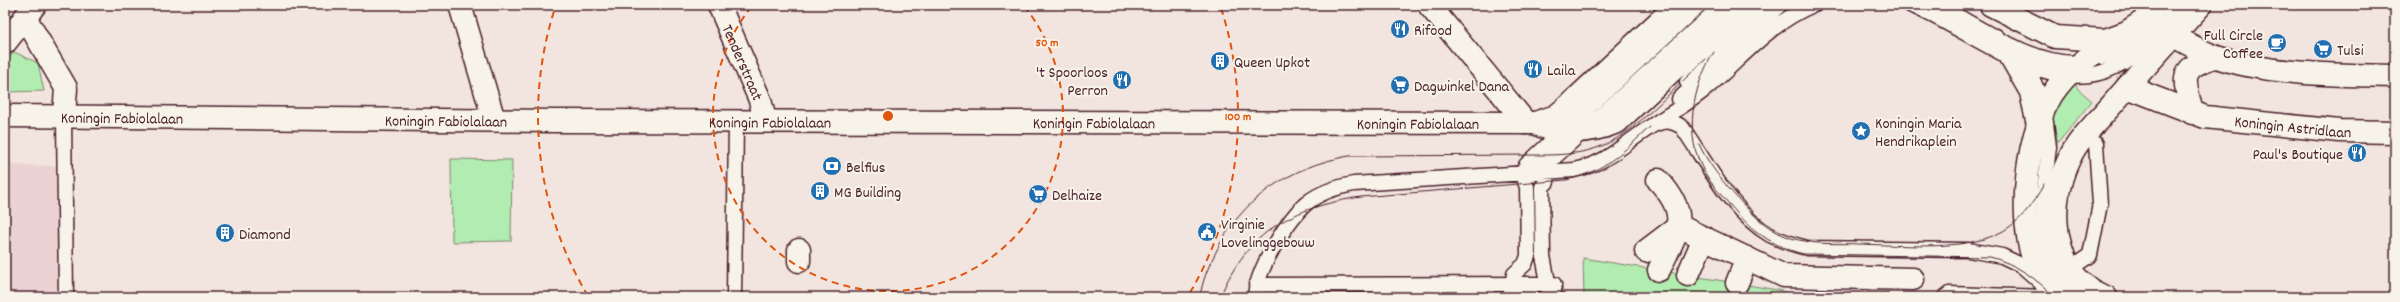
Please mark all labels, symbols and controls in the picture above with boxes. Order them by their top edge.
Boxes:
restaurant icon: Rifood [1389,18,1411,40]
place label: Rifood [1414,20,1452,43]
street label: Tenderstraat [715,21,768,105]
place label: Full Circle Coffee [2204,25,2263,66]
cafe icon: Full Circle Coffee [2266,32,2288,54]
text: 50 m [1035,35,1059,52]
supermarket icon: Tulsi [2312,38,2334,60]
place label: Tulsi [2337,40,2364,63]
building icon: Queen Upkot [1209,50,1231,72]
place label: Queen Upkot [1234,52,1310,75]
restaurant icon: Laila [1522,58,1544,80]
place label: Laila [1547,60,1576,83]
place label: 't Spoorloos Perron [1036,62,1108,103]
restaurant icon: 't Spoorloos Perron [1111,69,1133,91]
supermarket icon: Dagwinkel Dana [1389,74,1411,96]
place label: Dagwinkel Dana [1414,76,1510,99]
street label: Koningin Fabiolalaan [61,108,183,132]
centre of rings [881,109,895,123]
text: 100 m [1225,109,1251,126]
street label: Koningin Fabiolalaan [385,110,507,135]
street label: Koningin Astridlaan [2233,111,2352,145]
street label: Koningin Fabiolalaan [709,112,831,136]
street label: Koningin Fabiolalaan [1033,113,1155,136]
place label: Koningin Maria Hendrikaplein [1875,113,1962,154]
street label: Koningin Fabiolalaan [1357,114,1479,137]
place icon: Koningin Maria Hendrikaplein [1850,120,1872,142]
restaurant icon: Paul's Boutique [2346,142,2368,164]
place label: Paul's Boutique [2252,144,2343,167]
bank icon: Belfius [821,155,843,177]
place label: Belfius [846,157,886,180]
building icon: MG Building [809,180,831,202]
place label: MG Building [834,182,901,205]
supermarket icon: Delhaize [1027,183,1049,205]
place label: Delhaize [1052,185,1102,208]
place label: Virginie Lovelinggebouw [1221,214,1315,255]
public building icon: Virginie Lovelinggebouw [1196,221,1218,243]
building icon: Diamond [214,222,236,244]
place label: Diamond [239,224,291,247]

